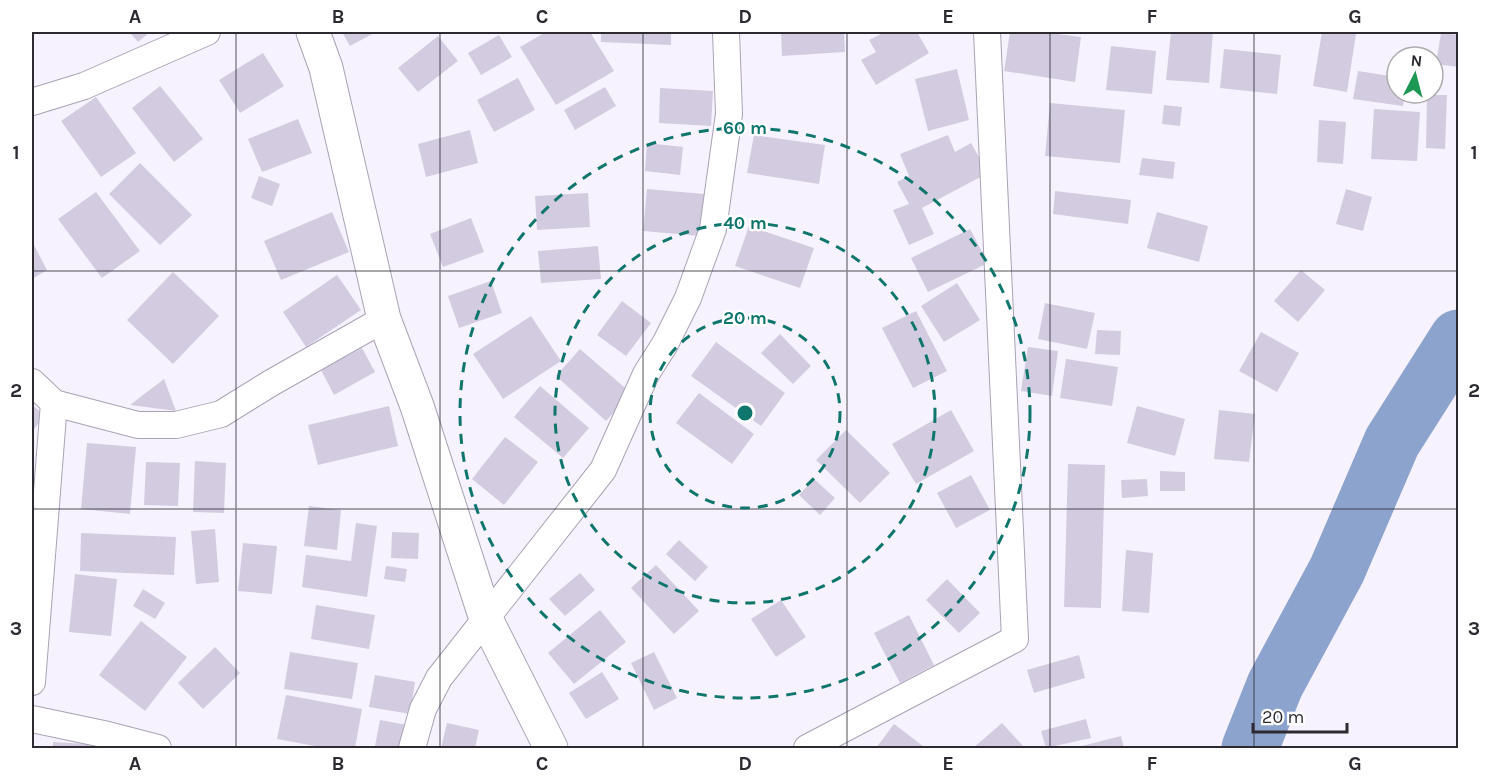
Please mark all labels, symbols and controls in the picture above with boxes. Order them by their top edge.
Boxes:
text: A [129,5,142,28]
text: B [332,5,344,28]
text: C [536,5,548,28]
text: D [738,5,752,28]
text: E [942,5,954,28]
text: F [1147,5,1158,28]
text: G [1348,5,1362,28]
north arrow [1385,45,1445,105]
text: N [1410,51,1423,71]
text: 60 m [723,117,767,139]
text: 1 [12,141,20,164]
text: 1 [1470,141,1478,164]
text: 40 m [723,212,767,234]
text: 20 m [723,307,767,329]
text: 2 [10,379,22,402]
text: 2 [1468,379,1480,402]
centre of rings [735,403,755,423]
text: 3 [10,617,22,640]
text: 3 [1468,617,1480,640]
scale bar [1253,696,1348,734]
text: 20 m [1262,706,1304,728]
text: A [129,752,142,775]
text: B [332,752,344,775]
text: C [536,752,548,775]
text: D [738,752,752,775]
text: E [942,752,954,775]
text: F [1147,752,1158,775]
text: G [1348,752,1362,775]

